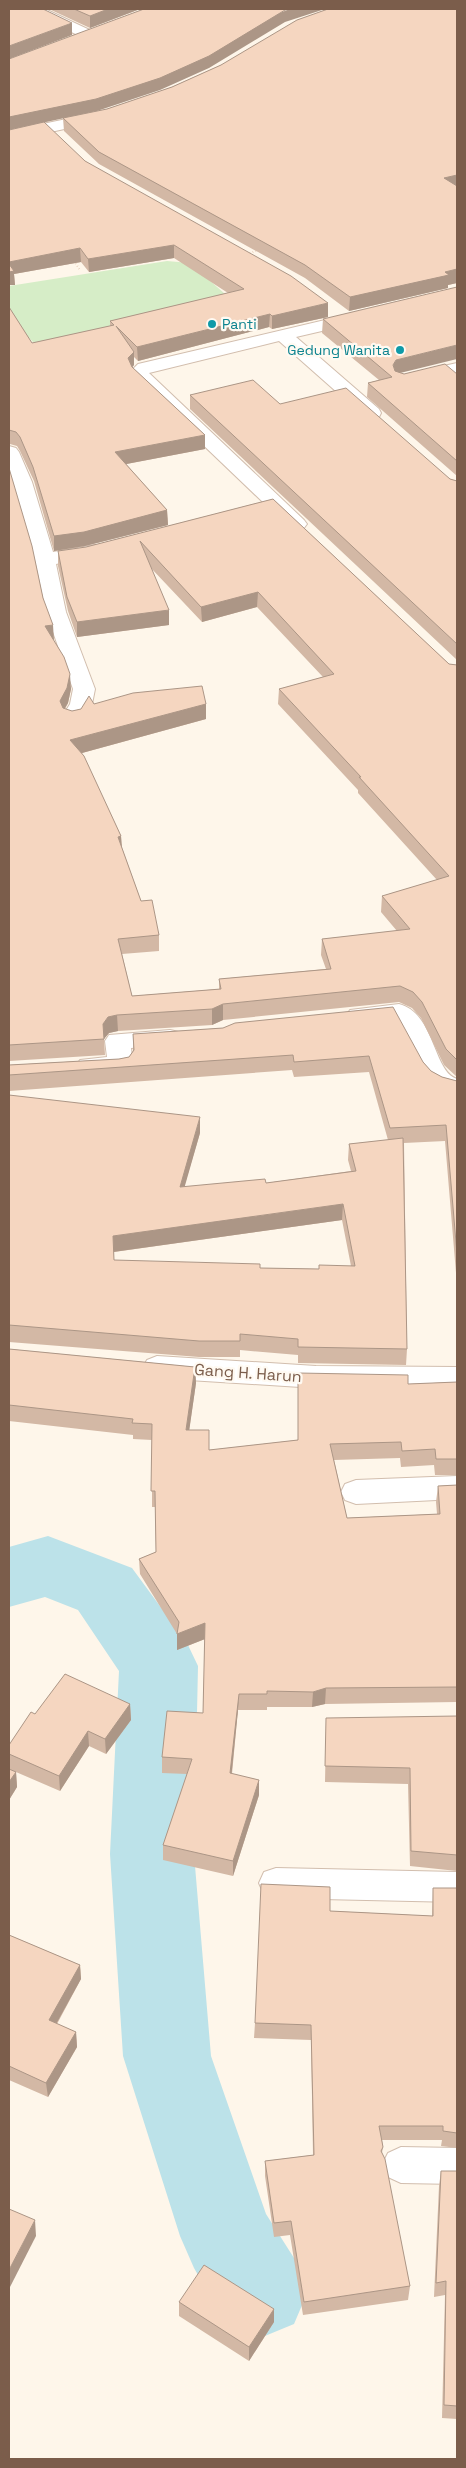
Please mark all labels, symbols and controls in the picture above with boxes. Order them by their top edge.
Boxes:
place label: Panti [222,315,257,333]
marker: Panti [206,318,218,330]
place label: Gedung Wanita [287,341,390,359]
marker: Gedung Wanita [394,344,406,356]
street label: Gang H. Harun [194,1359,302,1387]

